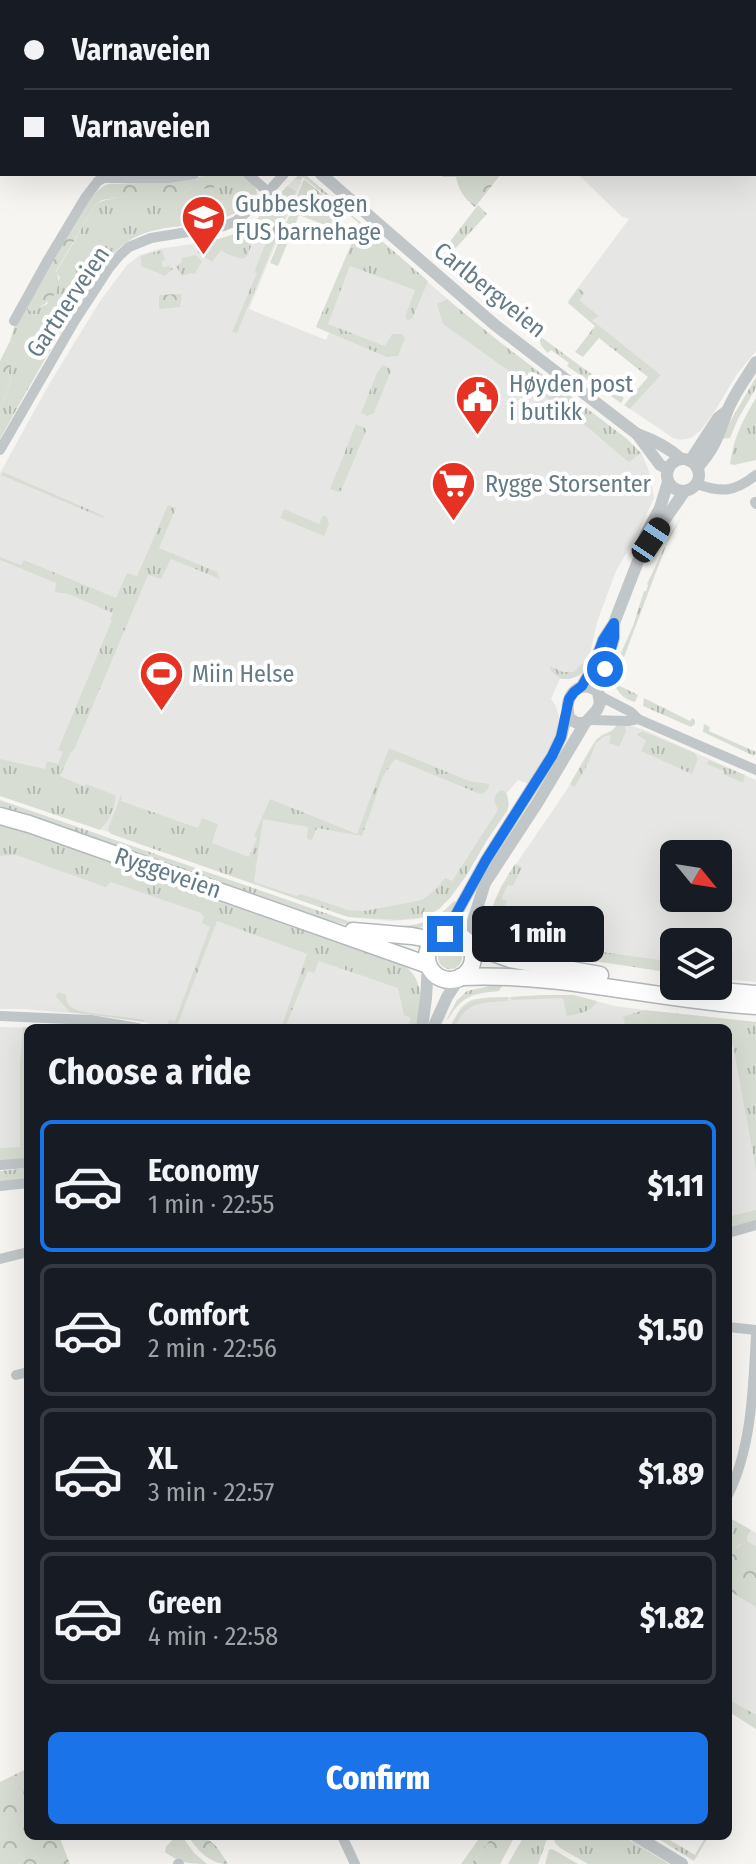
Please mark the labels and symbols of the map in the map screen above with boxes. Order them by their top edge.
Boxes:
place label: Gubbeskogen FUS barnehage [235,190,381,246]
school or university icon: Gubbeskogen FUS barnehage [180,194,228,257]
street label: Carlbergveien [429,237,551,343]
street label: Gartnerveien [21,241,115,363]
place label: Høyden post i butikk [509,370,633,426]
public building icon: Høyden post i butikk [454,374,502,437]
supermarket icon: Rygge Storsenter [430,460,478,523]
place label: Rygge Storsenter [485,470,652,498]
car [628,513,674,567]
sports icon: Miin Helse [137,650,185,713]
route start [587,651,623,687]
place label: Miin Helse [192,660,294,688]
north arrow [660,840,732,912]
street label: Ryggeveien [111,842,225,904]
callout: 1 min [473,906,605,962]
route end [427,916,463,952]

